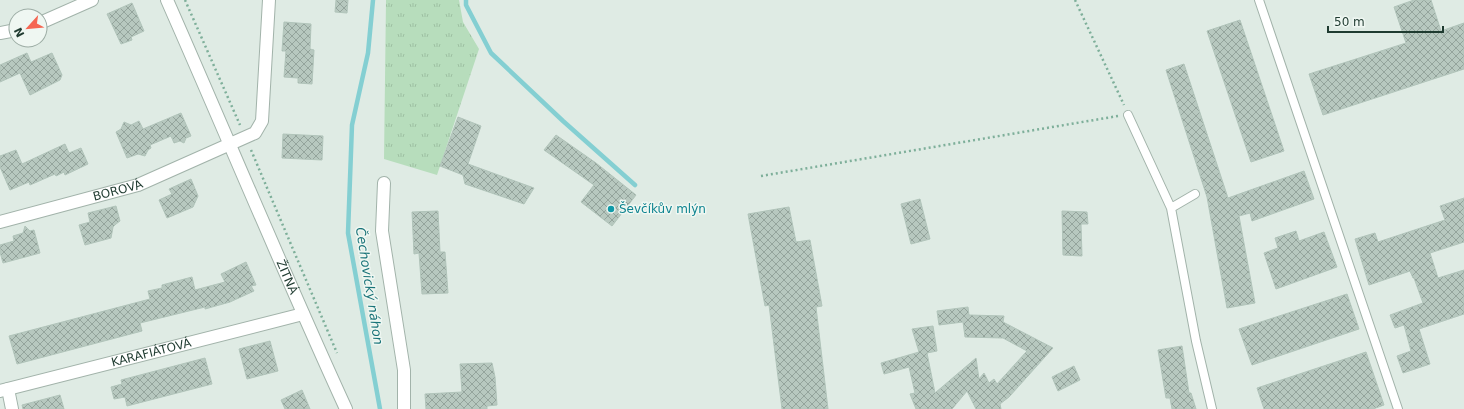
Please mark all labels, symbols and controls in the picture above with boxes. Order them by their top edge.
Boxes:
north arrow [8,8,48,48]
scale bar [1328,8,1443,34]
text: 50 m [1334,15,1365,29]
text: N [12,25,27,39]
street label: BOROVÁ [92,176,146,204]
place label: Ševčíkův mlýn [619,201,706,216]
marker: Ševčíkův mlýn [606,204,616,214]
water label: Čechovický náhon [353,226,386,346]
street label: ŽITNÁ [273,257,302,297]
street label: KARAFIÁTOVÁ [110,335,193,369]

